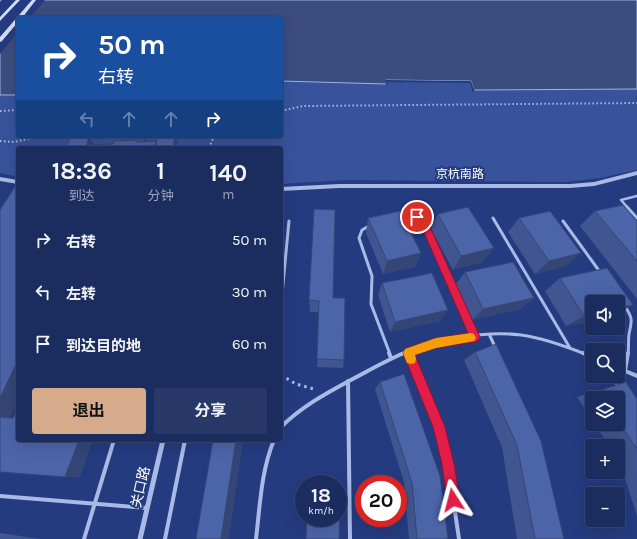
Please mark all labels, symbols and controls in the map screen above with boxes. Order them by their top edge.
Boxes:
text: 50 m [98,28,166,61]
icon: right [32,32,84,84]
text: 右转 [98,66,134,88]
icon: left [76,108,98,130]
icon: ahead [118,108,140,130]
icon: ahead [160,108,182,130]
icon: right [202,108,224,130]
text: 18:36 [52,157,112,185]
text: 1 [156,157,165,185]
text: 140 [209,159,247,187]
street label: 京杭南路 [436,167,484,181]
text: m [222,187,234,202]
text: 到达 [69,188,95,203]
text: 分钟 [147,188,174,203]
pin [400,200,434,234]
icon: arrive [406,206,428,228]
icon: right [32,229,54,251]
text: 50 m [232,231,267,249]
text: 右转 [66,233,96,251]
icon: left [32,281,54,303]
text: 30 m [232,283,267,301]
text: 左转 [66,285,96,303]
map controls [585,295,625,527]
button: sound [585,295,625,335]
icon: arrive [32,333,54,355]
text: 60 m [232,335,267,353]
text: 到达目的地 [66,337,141,355]
button: search [585,343,625,383]
button: 退出 [32,388,146,434]
button: 分享 [154,388,267,434]
button: layers [585,391,625,431]
button: + [585,439,625,479]
street label: 关口路 [127,465,153,509]
speed limit sign: 20 [355,475,407,527]
position arrow [432,479,474,521]
text: 18 [311,484,331,507]
button: − [585,487,625,527]
text: km/h [308,505,334,517]

